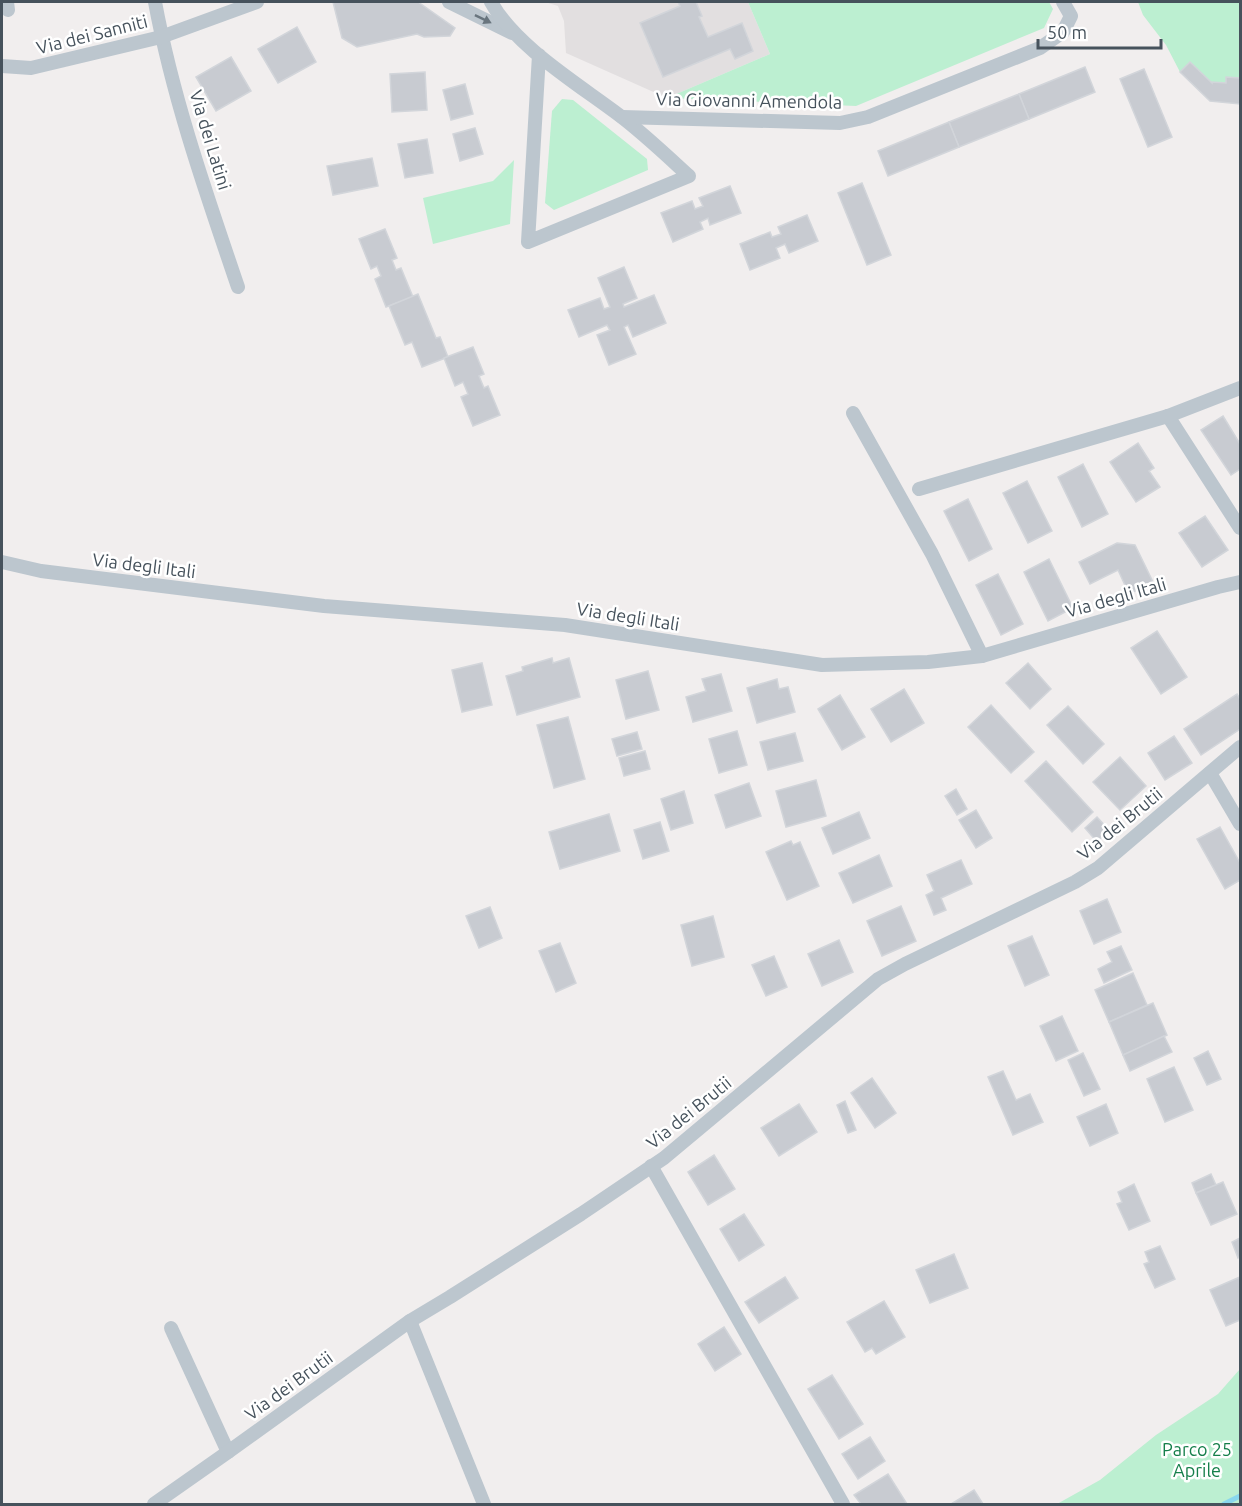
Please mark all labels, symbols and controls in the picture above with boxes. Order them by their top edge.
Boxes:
street label: Via dei Sanniti [34,11,149,57]
scale bar [1038,12,1161,50]
one-way arrow [474,14,491,23]
text: 50 m [1047,22,1087,42]
street label: Via dei Latini [186,87,236,192]
street label: Via Giovanni Amendola [656,88,842,112]
street label: Via degli Itali [91,549,197,581]
street label: Via degli Itali [1063,573,1168,621]
street label: Via degli Itali [575,598,681,634]
street label: Via dei Brutii [1073,783,1166,863]
street label: Via dei Brutii [642,1072,735,1152]
street label: Via dei Brutii [241,1347,336,1424]
park label: Parco 25 Aprile [1162,1439,1232,1480]

